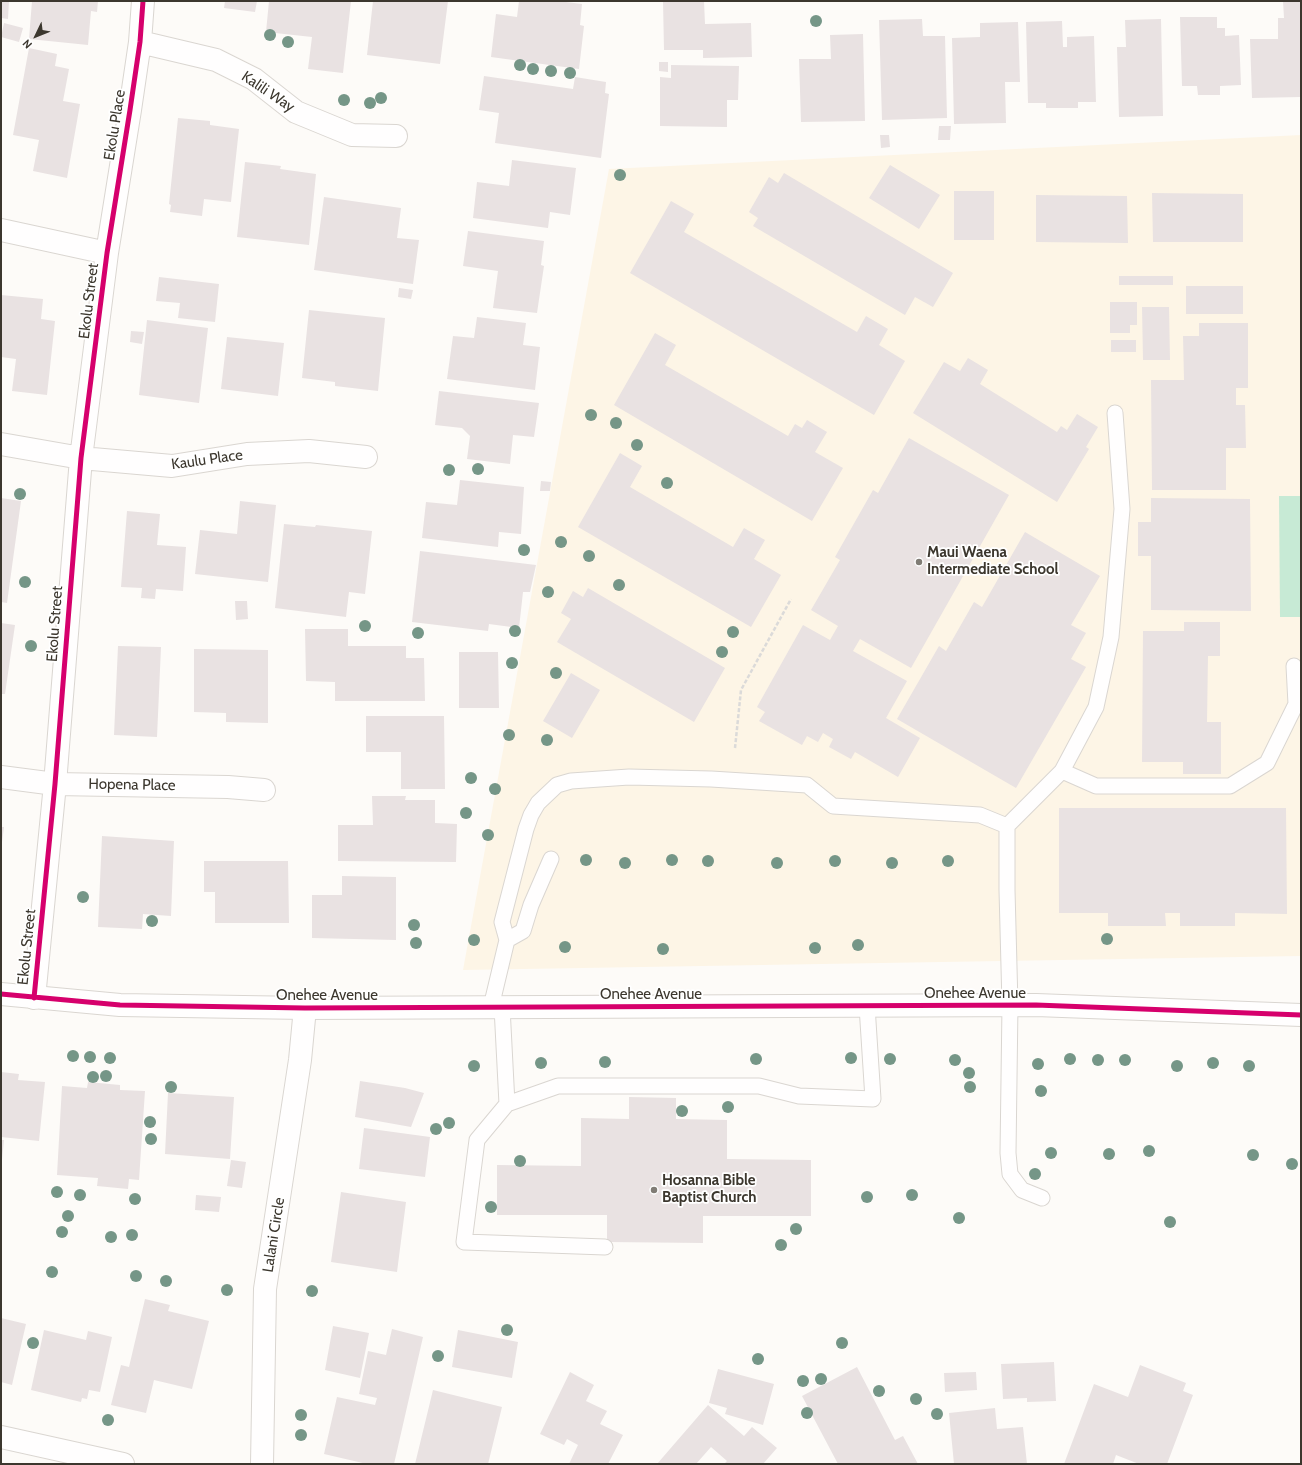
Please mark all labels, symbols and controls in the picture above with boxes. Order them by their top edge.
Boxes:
north arrow [16,16,56,56]
text: N [19,37,35,52]
street label: Kalili Way [238,68,298,116]
street label: Ekolu Place [101,88,129,162]
street label: Ekolu Street [75,262,103,340]
street label: Kaulu Place [170,446,244,474]
place label: Maui Waena Intermediate School [927,544,1058,579]
marker: Maui Waena Intermediate School [914,557,924,567]
street label: Ekolu Street [43,585,67,663]
street label: Hopena Place [88,775,176,795]
street label: Ekolu Street [14,908,40,986]
street label: Onehee Avenue [924,985,1026,1003]
street label: Onehee Avenue [600,986,702,1004]
street label: Onehee Avenue [276,987,378,1005]
place label: Hosanna Bible Baptist Church [662,1172,757,1207]
marker: Hosanna Bible Baptist Church [649,1185,659,1195]
street label: Lalani Circle [259,1196,289,1274]

